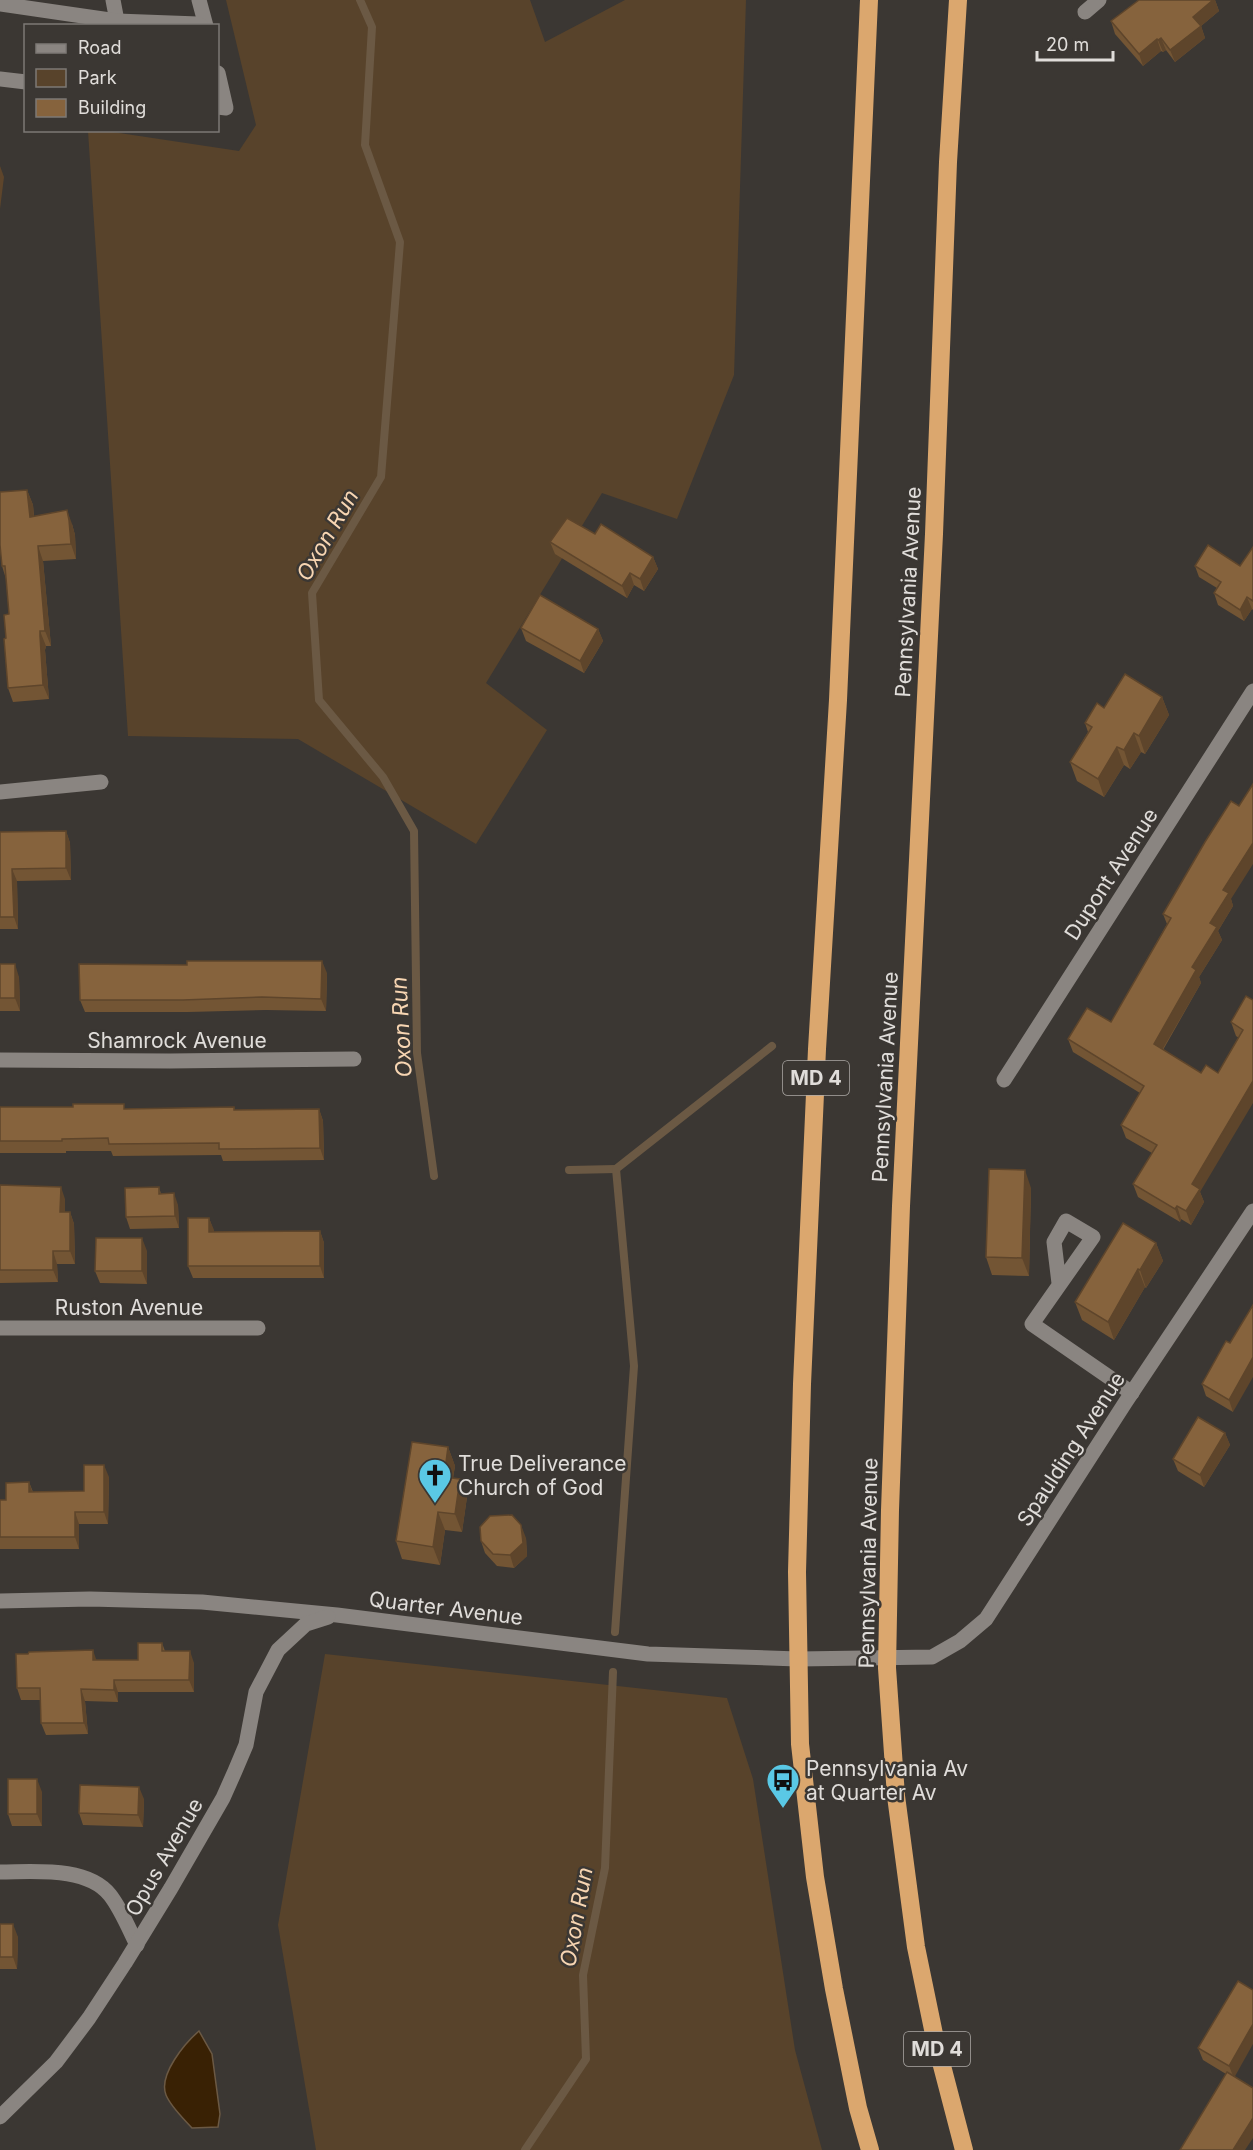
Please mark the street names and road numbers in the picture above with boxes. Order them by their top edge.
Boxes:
street label: Pennsylvania Avenue [890,486,926,698]
street label: Dupont Avenue [1059,803,1163,945]
street label: Pennsylvania Avenue [867,971,903,1183]
street label: Shamrock Avenue [87,1028,267,1053]
road number: MD 4 [783,1061,849,1095]
street label: Ruston Avenue [55,1295,203,1320]
street label: Spaulding Avenue [1012,1367,1130,1531]
street label: Pennsylvania Avenue [854,1457,882,1669]
street label: Quarter Avenue [368,1586,524,1630]
street label: Opus Avenue [120,1794,208,1920]
road number: MD 4 [904,2032,970,2066]

